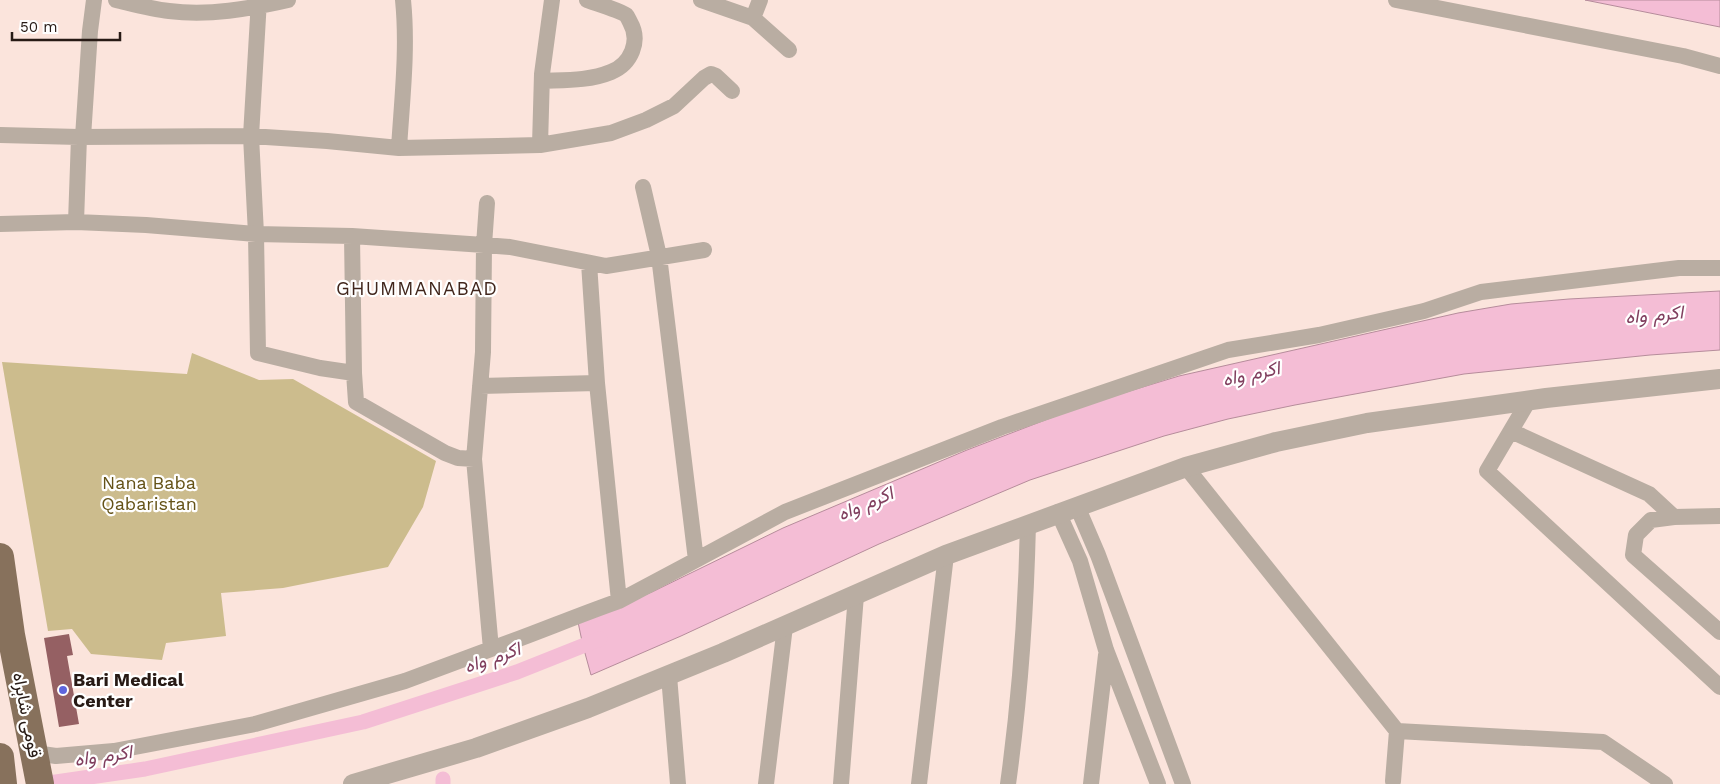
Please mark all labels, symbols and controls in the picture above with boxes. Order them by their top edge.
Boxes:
scale bar [12,10,120,42]
text: 50 m [20,18,57,36]
district label: GHUMMANABAD [336,277,498,300]
water label: اکرم واہ [1624,300,1687,329]
water label: اکرم واہ [1220,356,1285,392]
park label: Nana Baba Qabaristan [101,472,197,514]
water label: اکرم واہ [834,481,899,526]
water label: اکرم واہ [461,636,526,679]
place label: Bari Medical Center [73,669,184,711]
street label: قومی شاہراہ [7,671,46,760]
marker: Bari Medical Center [57,684,69,696]
water label: اکرم واہ [73,740,136,772]

